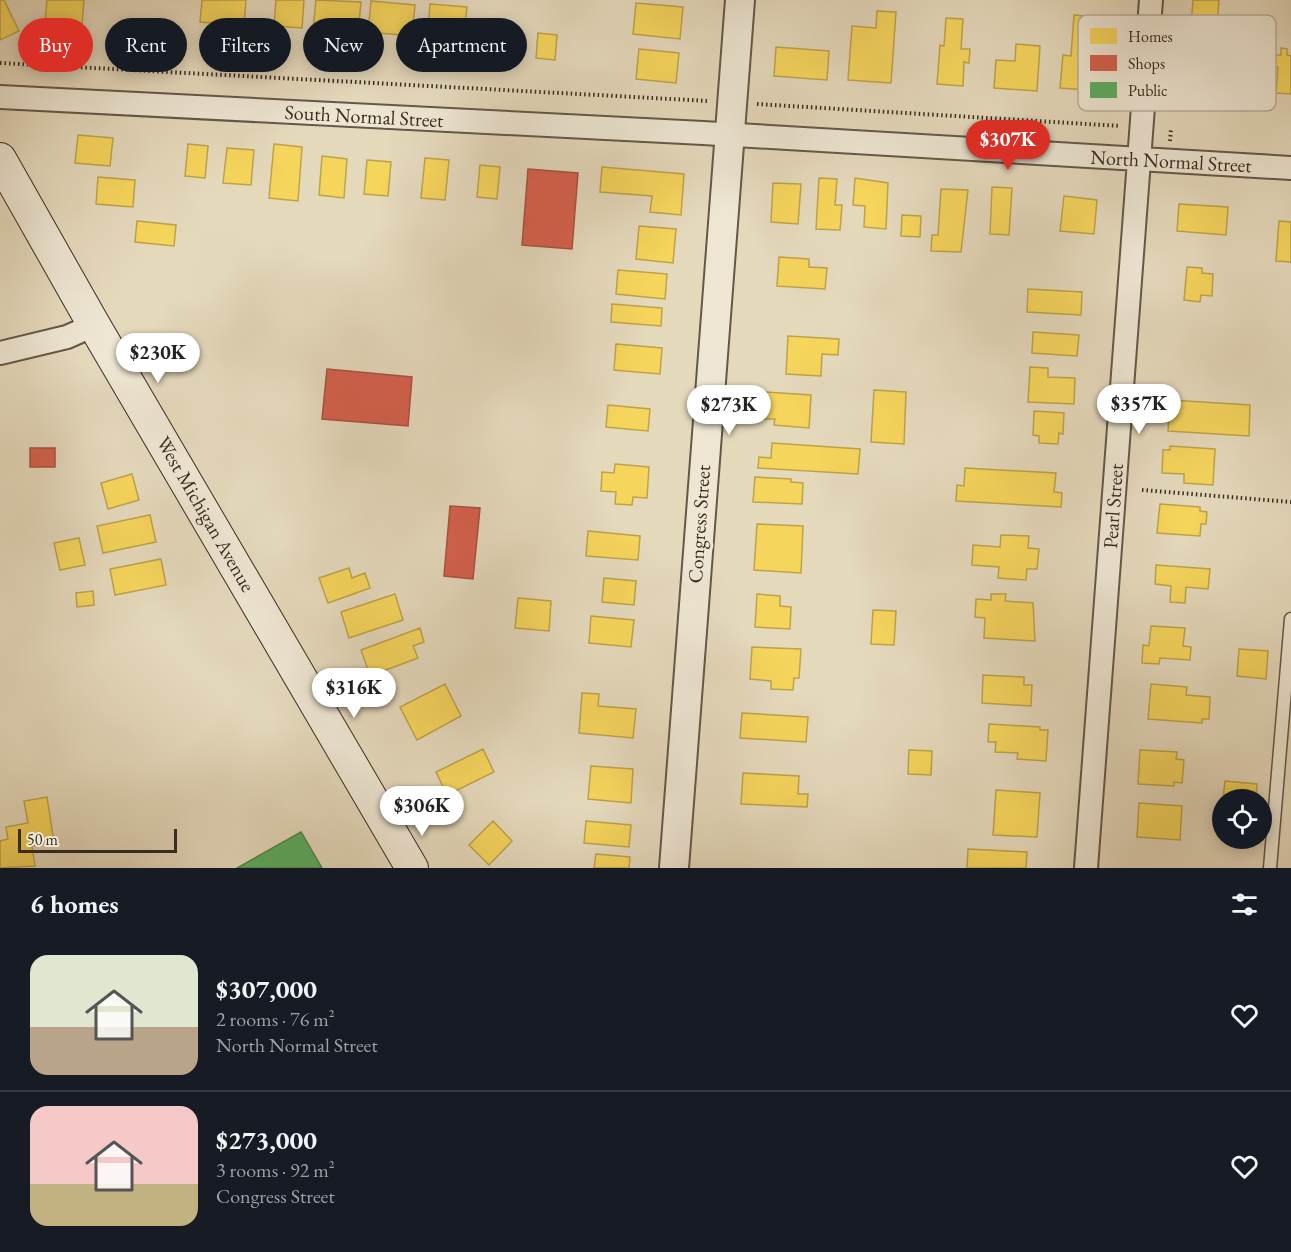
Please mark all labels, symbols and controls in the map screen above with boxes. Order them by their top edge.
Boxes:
legend [1078,15,1276,111]
chip: Buy [18,18,93,72]
chip: Rent [105,18,187,72]
chip: Filters [199,18,291,72]
chip: New [303,18,384,72]
chip: Apartment [396,18,527,72]
text: Homes [1128,26,1173,47]
text: Shops [1128,53,1165,74]
text: Public [1128,80,1168,101]
street label: South Normal Street [284,99,445,133]
pin: $307K [966,120,1050,171]
text: $307K [980,126,1036,152]
street label: North Normal Street [1090,144,1253,178]
pin: $230K [116,333,200,384]
text: $230K [130,339,186,365]
pin: $357K [1097,384,1181,435]
pin: $273K [687,385,771,436]
text: $357K [1111,390,1167,416]
text: $273K [701,391,757,417]
street label: West Michigan Avenue [151,431,261,597]
street label: Pearl Street [1097,462,1129,549]
street label: Congress Street [682,463,716,584]
pin: $316K [312,668,396,719]
text: $316K [326,674,382,700]
pin: $306K [380,786,464,837]
map controls [1212,789,1272,849]
button: locate [1212,789,1272,849]
text: $306K [394,792,450,818]
scale bar [18,826,177,854]
text: 50 m [27,829,58,850]
text: 6 homes [30,887,119,921]
icon: filters [1228,888,1261,921]
text: $307,000 [216,972,317,1006]
icon: home [78,979,150,1051]
icon: heart [1228,999,1261,1032]
text: 2 rooms · 76 m² [216,1006,335,1032]
text: North Normal Street [216,1032,378,1058]
text: $273,000 [216,1123,317,1157]
icon: home [78,1130,150,1202]
icon: heart [1228,1150,1261,1183]
text: 3 rooms · 92 m² [216,1157,335,1183]
text: Congress Street [216,1183,335,1209]

